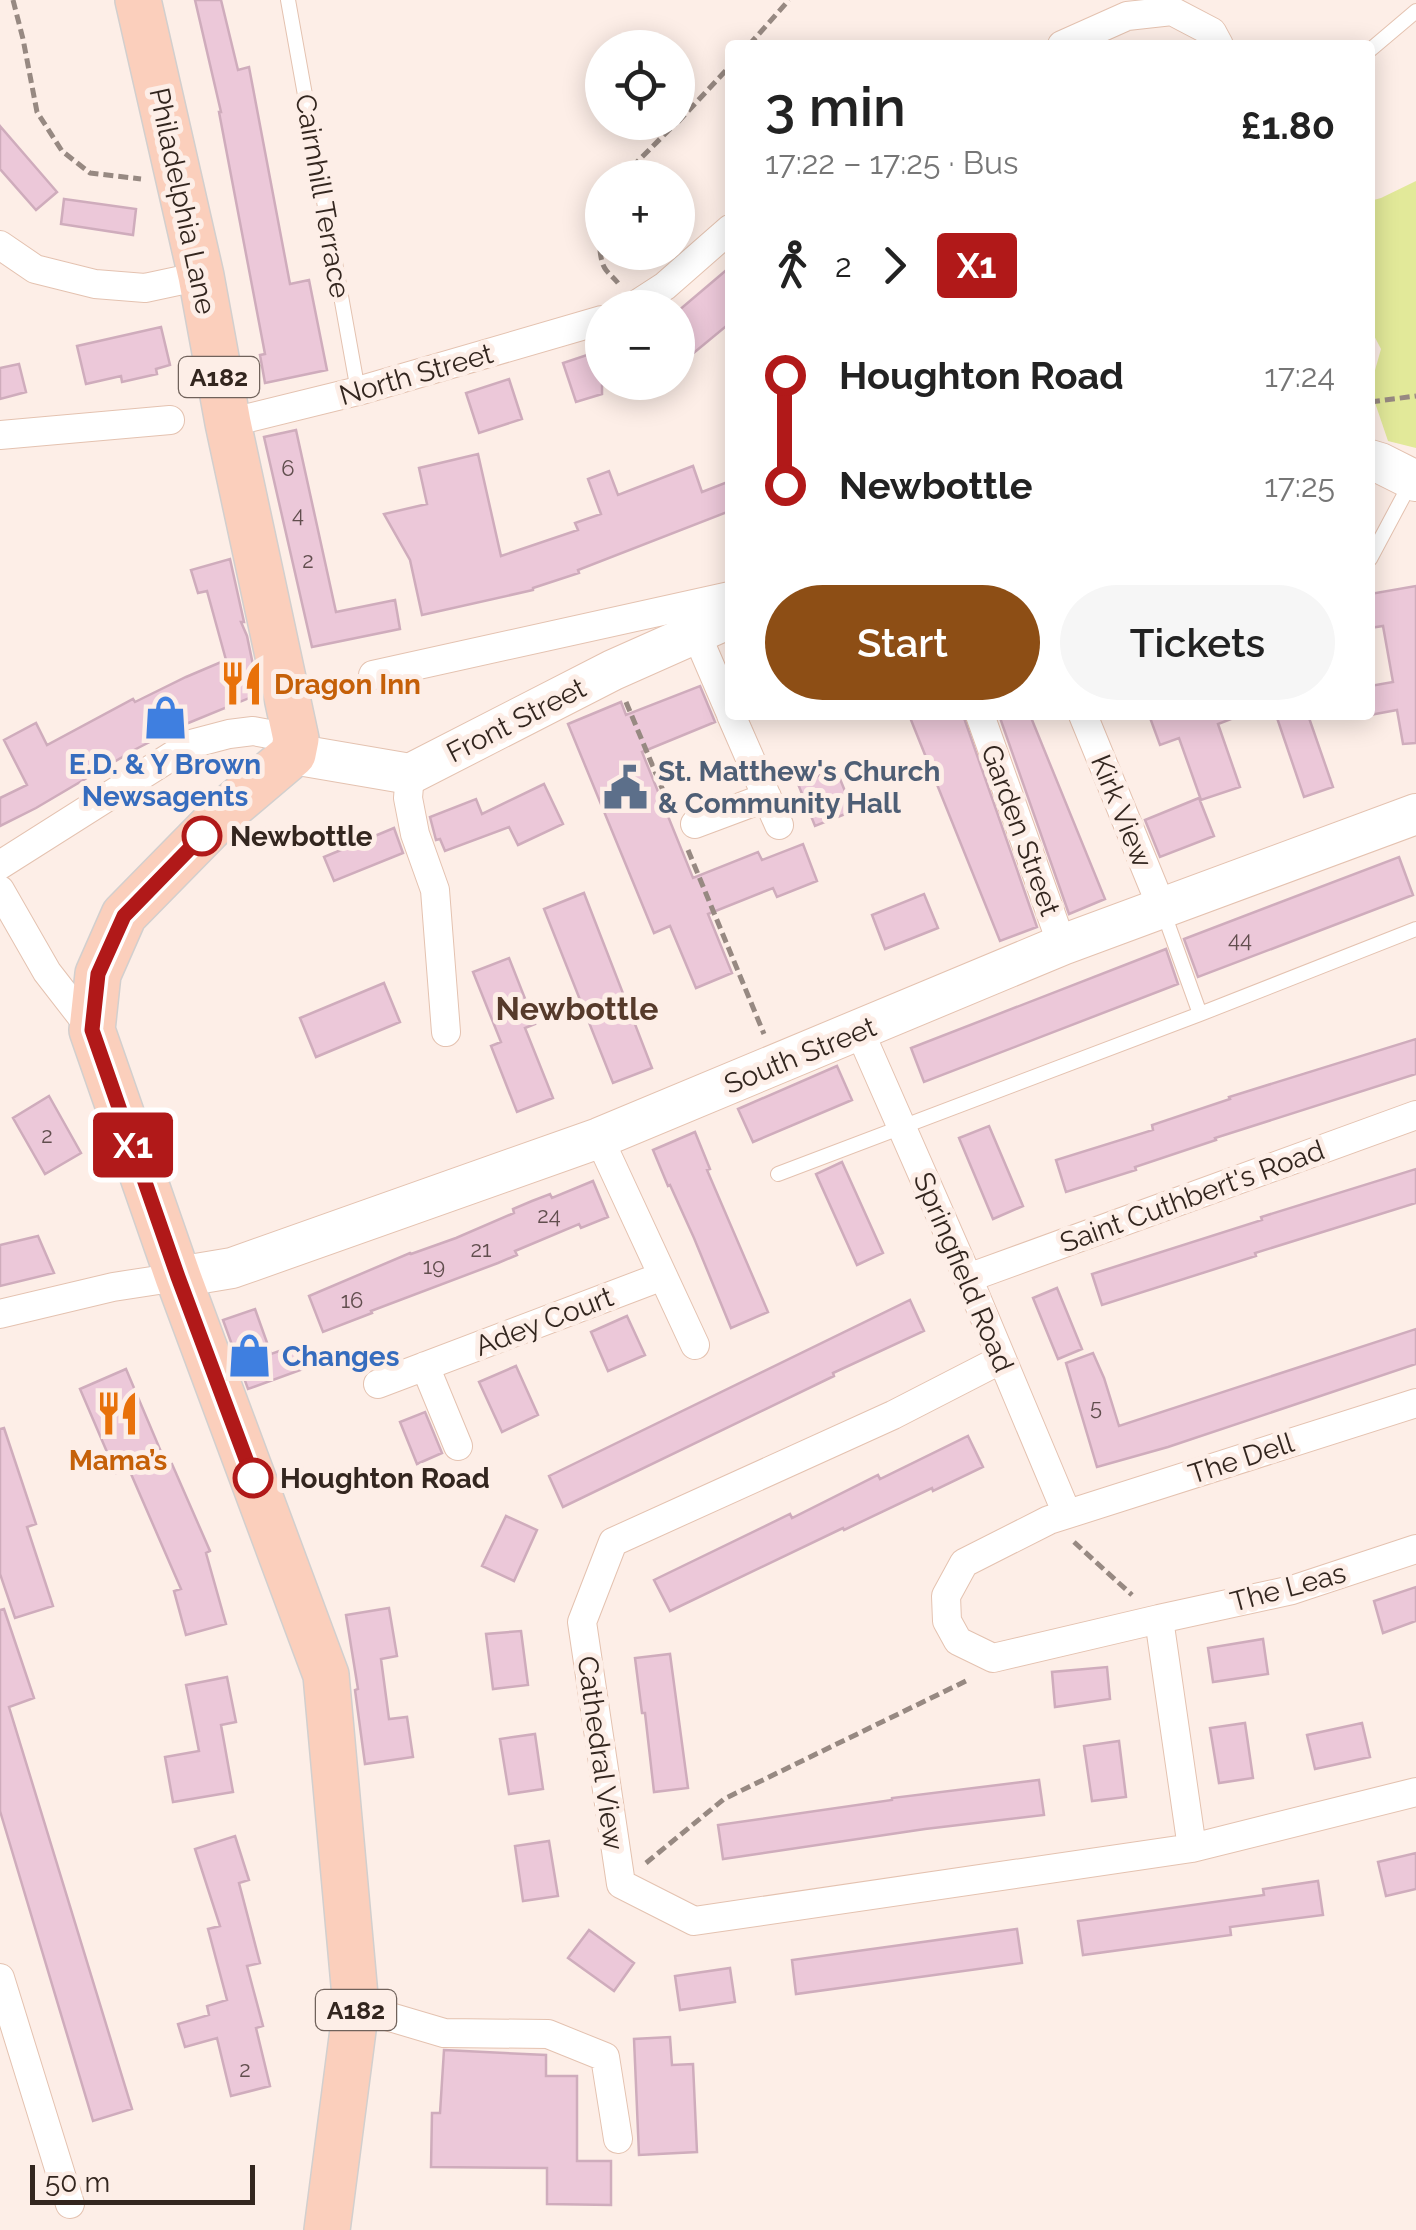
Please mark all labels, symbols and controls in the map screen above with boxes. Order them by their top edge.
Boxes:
map controls [585,30,695,400]
button: locate [585,30,695,140]
text: 3 min [765,74,906,139]
street label: Philadelphia Lane [142,85,223,317]
street label: Cairnhill Terrace [288,91,357,301]
text: £1.80 [1241,103,1335,148]
text: 17:22 – 17:25 · Bus [765,144,1019,181]
button: + [585,160,695,270]
icon: walk [765,238,820,293]
icon: forward [867,238,922,293]
text: X1 [957,245,997,286]
text: 2 [835,247,852,284]
button: − [585,290,695,400]
street label: North Street [335,337,497,412]
text: Houghton Road [839,353,1124,398]
road number: A182 [179,357,259,397]
text: 17:24 [1264,357,1335,394]
house number: 6 [281,455,295,481]
text: Newbottle [839,463,1032,508]
text: 17:25 [1264,467,1335,504]
house number: 4 [292,501,304,527]
house number: 2 [302,547,314,573]
button: Start [765,585,1040,700]
button: Tickets [1060,585,1335,700]
restaurant icon: Dragon Inn [217,660,265,708]
place label: Dragon Inn [274,668,421,701]
street label: Front Street [441,671,592,770]
shop icon: E.D. & Y Brown Newsagents [141,694,189,742]
street label: Garden Street [974,740,1067,921]
place label: E.D. & Y Brown Newsagents [69,748,261,813]
street label: Kirk View [1084,750,1159,873]
place label: St. Matthew's Church & Community Hall [658,755,940,820]
public building icon: St. Matthew's Church & Community Hall [601,763,649,811]
marker: Newbottle [183,817,221,855]
place label: Newbottle [230,820,373,853]
house number: 44 [1228,926,1252,952]
district label: Newbottle [496,990,658,1027]
street label: South Street [719,1010,881,1101]
line badge: X1 [88,1112,178,1178]
house number: 2 [41,1122,53,1148]
text: X1 [113,1125,153,1166]
street label: Saint Cuthbert's Road [1056,1133,1329,1260]
street label: Springfield Road [907,1167,1020,1377]
house number: 24 [537,1202,561,1228]
house number: 21 [471,1236,491,1262]
house number: 19 [423,1253,445,1279]
street label: Adey Court [470,1280,618,1363]
house number: 16 [341,1287,363,1313]
shop icon: Changes [225,1332,273,1380]
place label: Changes [282,1340,399,1373]
restaurant icon: Mama’s [94,1390,142,1438]
house number: 5 [1090,1394,1102,1420]
street label: The Dell [1184,1426,1298,1491]
place label: Mama’s [69,1444,167,1477]
marker: Houghton Road [234,1459,272,1497]
place label: Houghton Road [280,1462,490,1495]
street label: The Leas [1227,1556,1349,1619]
street label: Cathedral View [571,1654,631,1853]
road number: A182 [316,1990,396,2030]
house number: 2 [239,2056,251,2082]
scale bar [30,2160,255,2204]
text: 50 m [45,2166,110,2199]

